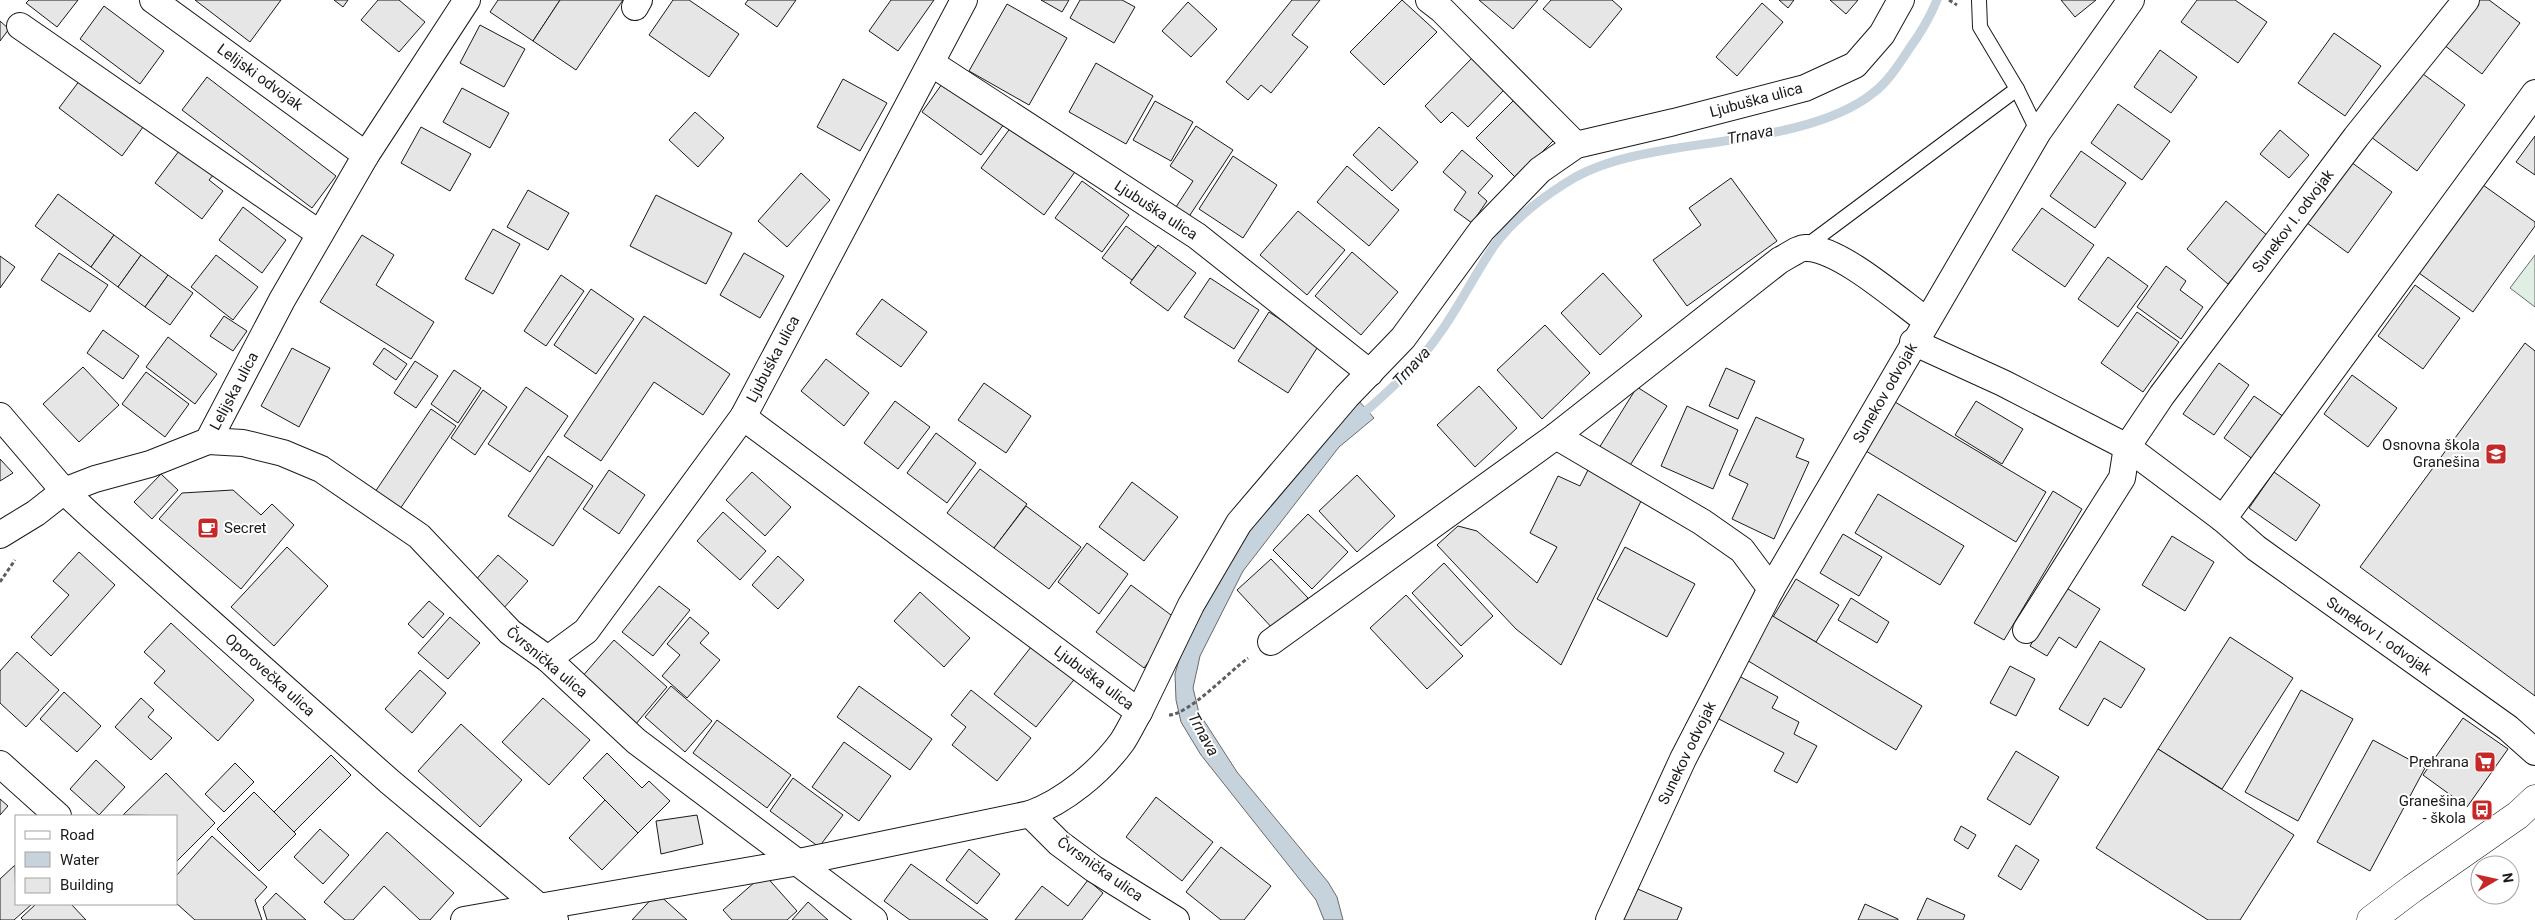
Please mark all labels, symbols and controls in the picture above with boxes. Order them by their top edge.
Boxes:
street label: Lelijski odvojak [214,40,307,114]
street label: Ljubuška ulica [1708,79,1804,121]
water label: Trnava [1725,121,1775,148]
street label: Sunekov I. odvojak [2248,166,2338,276]
street label: Ljubuška ulica [1111,176,1201,244]
street label: Ljubuška ulica [743,313,803,405]
street label: Sunekov odvojak [1849,339,1921,446]
water label: Trnava [1389,343,1434,390]
street label: Lelijska ulica [206,349,262,433]
place label: Osnovna škola Granešina [2382,436,2480,471]
school or university icon: Osnovna škola Granešina [2484,442,2508,466]
cafe icon: Secret [196,516,220,540]
place label: Secret [224,519,267,537]
street label: Sunekov I. odvojak [2323,593,2435,679]
street label: Čvrsnička ulica [503,623,591,701]
street label: Oporovečka ulica [221,630,319,720]
street label: Ljubuška ulica [1050,642,1138,714]
street label: Sunekov odvojak [1654,698,1720,808]
water label: Trnava [1184,709,1223,759]
supermarket icon: Prehrana [2473,750,2497,774]
place label: Prehrana [2409,753,2469,771]
place label: Granešina - škola [2399,792,2466,827]
bus stop icon: Granešina - škola [2470,798,2494,822]
legend [15,815,178,905]
text: Road [60,826,94,844]
street label: Čvrsnička ulica [1054,833,1146,905]
text: Water [60,851,99,869]
north arrow [2470,855,2520,905]
text: N [2499,872,2517,884]
text: Building [60,876,114,894]

